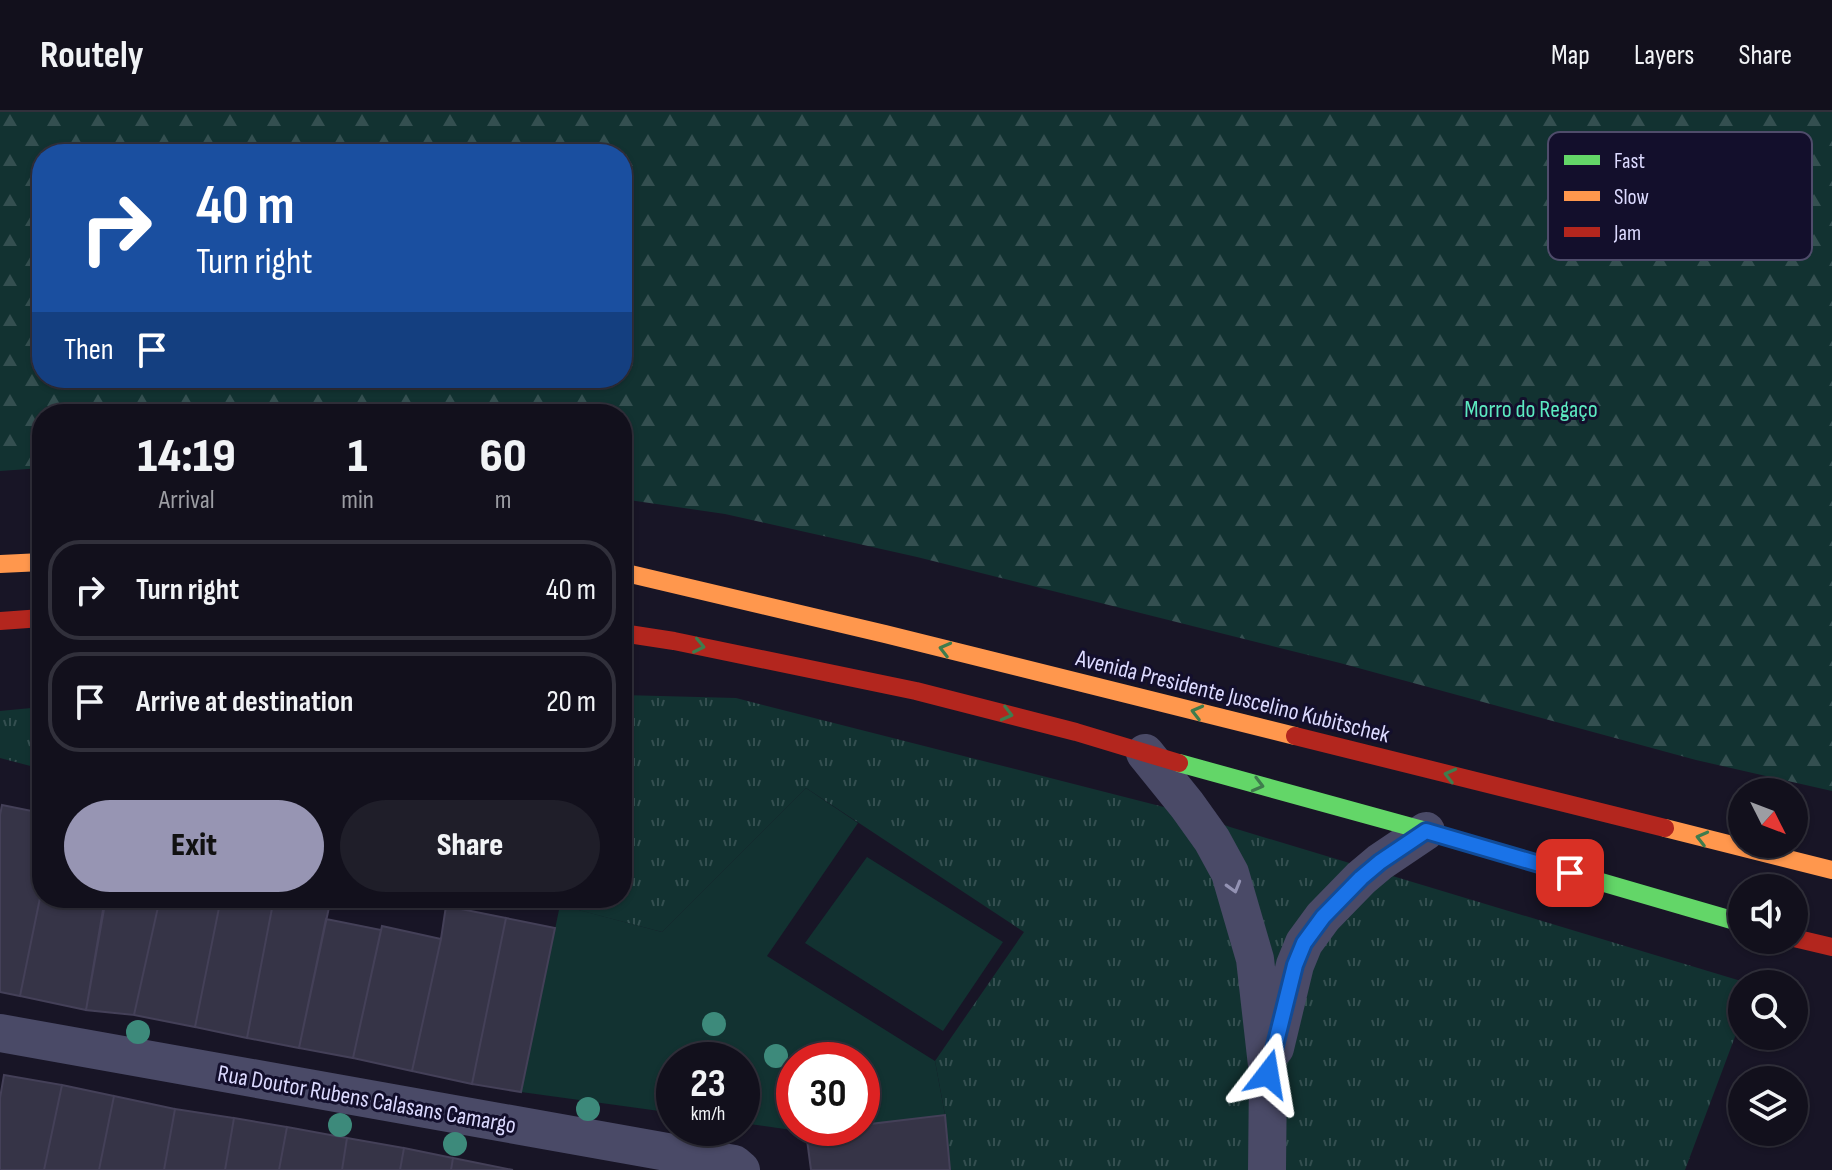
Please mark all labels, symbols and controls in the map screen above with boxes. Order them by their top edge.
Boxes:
text: Routely [40,33,144,78]
text: Map [1551,39,1590,72]
text: Layers [1634,39,1694,72]
text: Share [1738,39,1792,72]
legend [1548,132,1812,260]
text: Fast [1614,148,1645,175]
text: 40 m [196,173,295,240]
icon: right [64,176,168,280]
text: Slow [1614,184,1649,211]
text: Jam [1613,220,1641,247]
text: Turn right [196,241,313,284]
icon: arrive [130,328,174,372]
text: Then [64,332,114,368]
park label: Morro do Regaço [1464,395,1598,424]
text: 14:19 [138,428,236,485]
text: 1 [348,428,368,485]
text: 60 [480,428,526,485]
text: Arrival [159,485,215,516]
text: min [341,485,374,516]
text: m [495,485,511,516]
icon: right [68,568,112,612]
text: Turn right [136,572,239,608]
text: 40 m [546,572,596,608]
one-way arrow [692,637,705,654]
one-way arrow [939,641,953,658]
street label: Avenida Presidente Juscelino Kubitschek [1072,643,1393,750]
icon: arrive [68,680,112,724]
text: Arrive at destination [136,684,353,720]
text: 20 m [546,684,596,720]
one-way arrow [1191,704,1205,721]
one-way arrow [1000,705,1014,722]
one-way arrow [1443,767,1457,784]
one-way arrow [1250,775,1264,792]
north arrow [1728,778,1808,858]
map controls [1728,778,1808,1146]
button: Exit [64,800,324,892]
button: Share [340,800,600,892]
one-way arrow [1696,830,1709,847]
pin [1536,839,1604,907]
icon: arrive [1548,851,1592,895]
button: sound [1728,874,1808,954]
one-way arrow [1225,879,1241,893]
button: search [1728,970,1808,1050]
position arrow [1226,1032,1310,1116]
speed limit sign: 30 [776,1042,880,1146]
street label: Rua Doutor Rubens Calasans Camargo [215,1059,518,1140]
text: 23 [690,1060,726,1108]
button: layers [1728,1066,1808,1146]
text: km/h [691,1102,725,1126]

